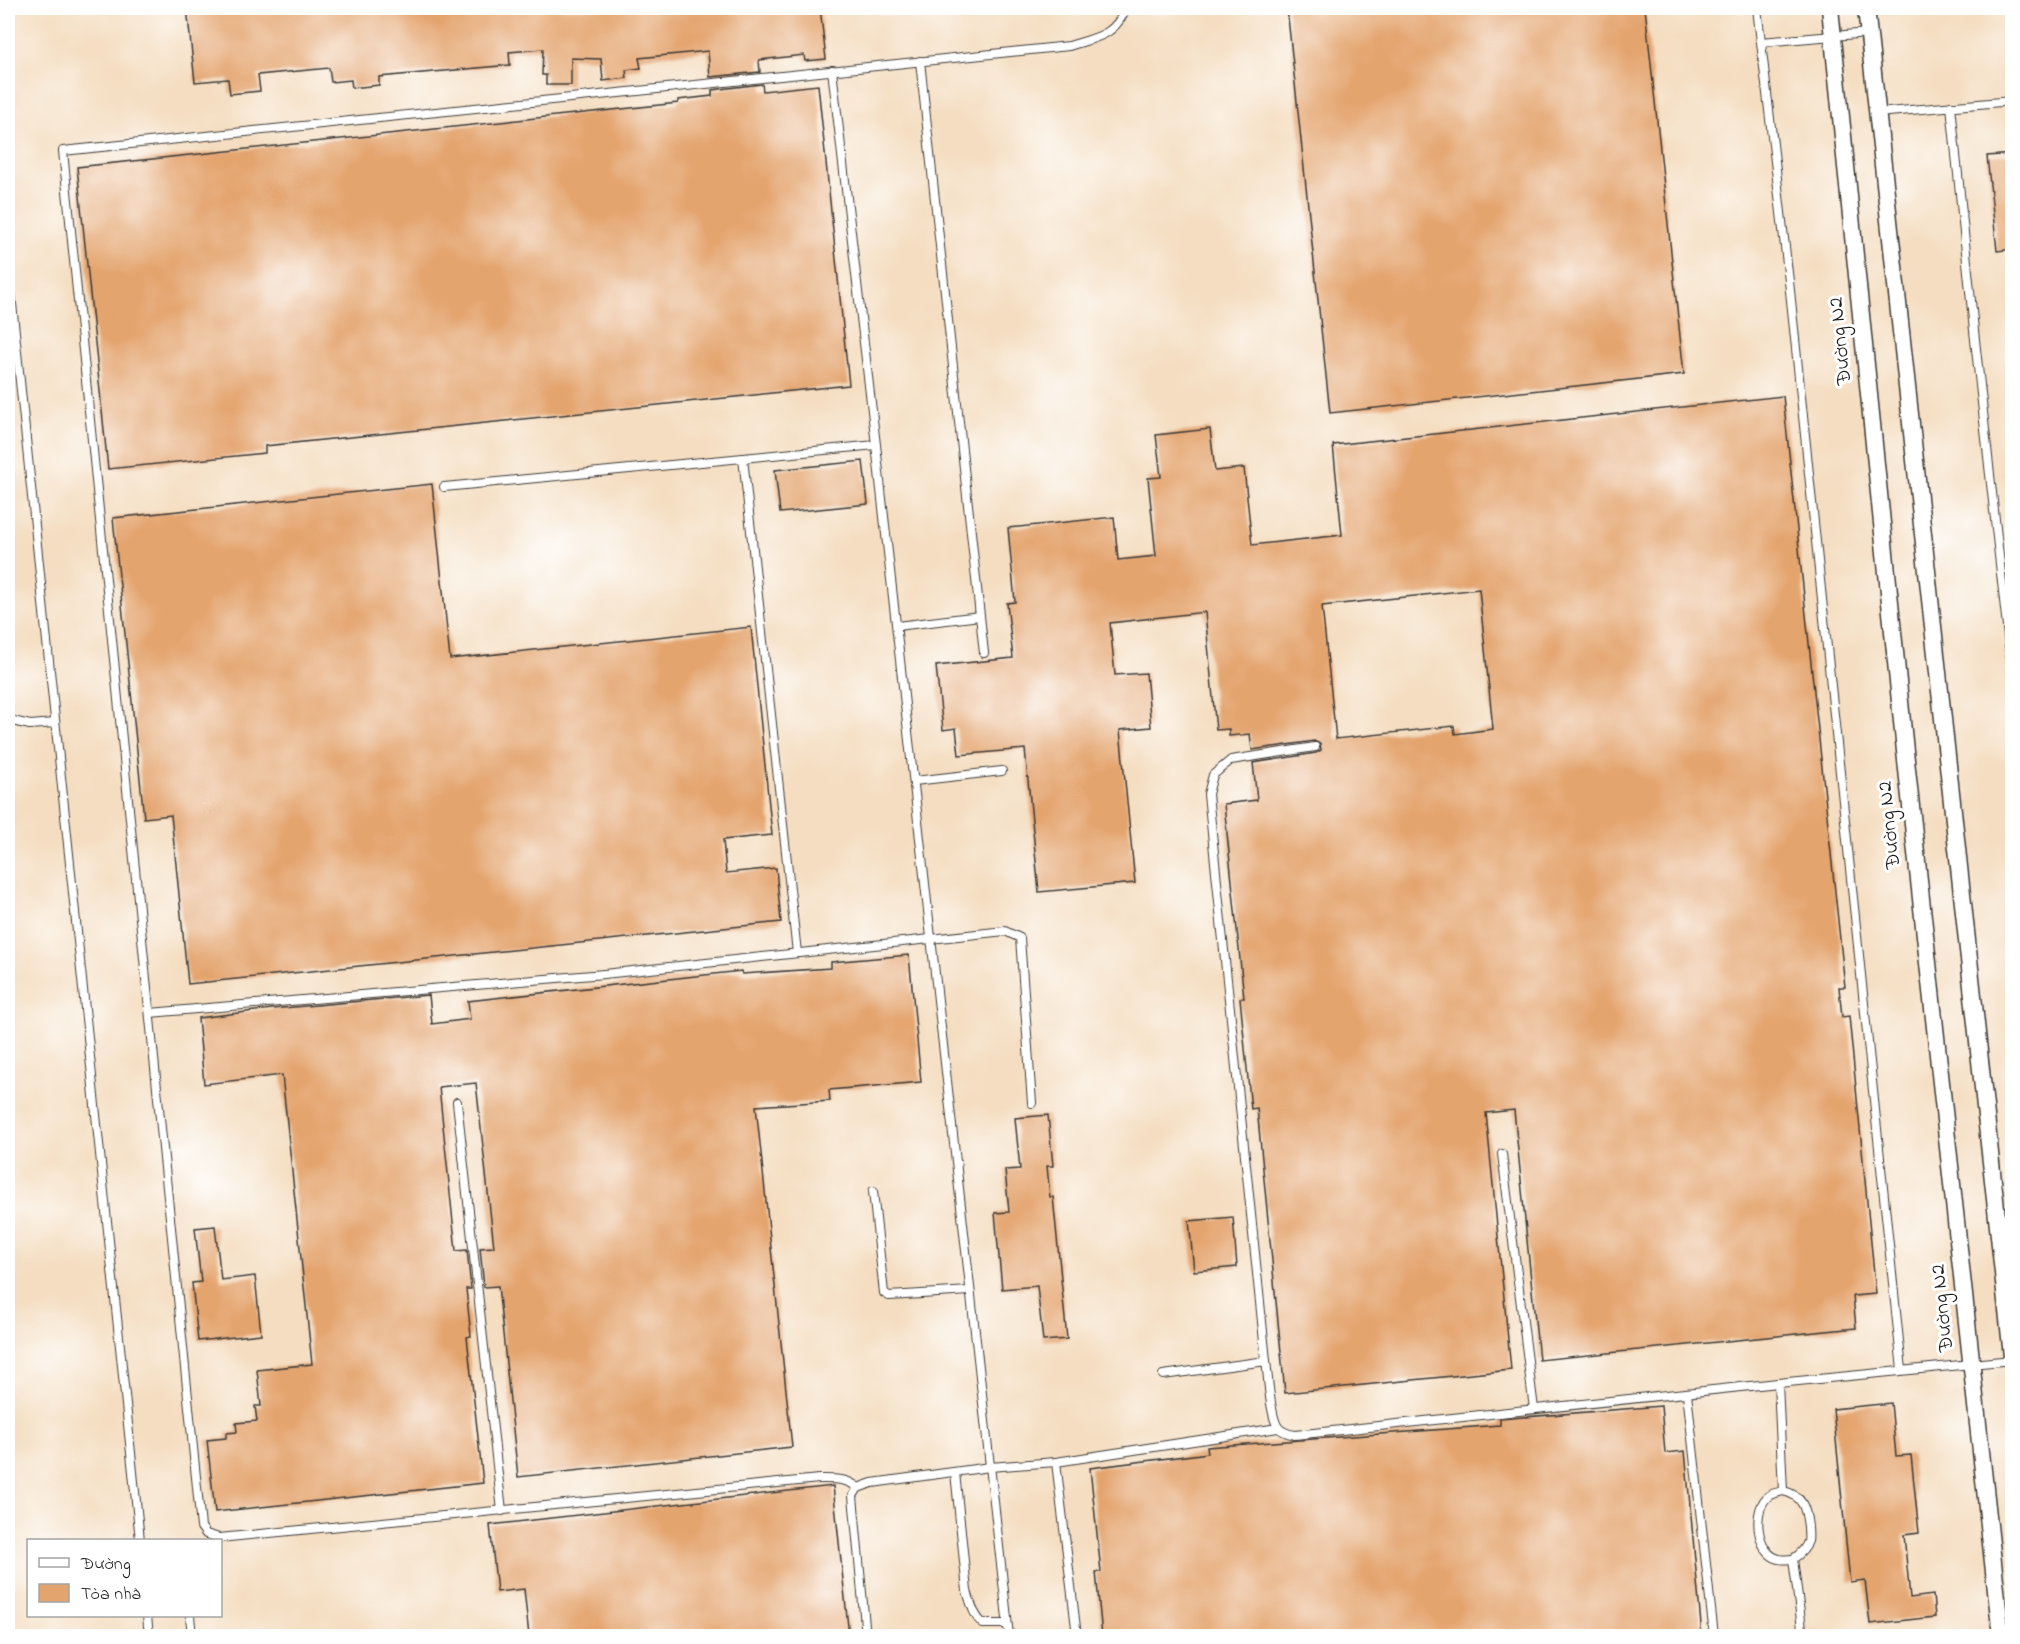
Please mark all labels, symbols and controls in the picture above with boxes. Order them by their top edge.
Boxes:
street label: Đường N2 [1821,295,1863,387]
street label: Đường N2 [1870,779,1912,871]
street label: Đường N2 [1923,1262,1965,1354]
legend [27,1539,222,1617]
text: Đường [80,1552,131,1579]
text: Tòa nhà [81,1582,141,1608]

